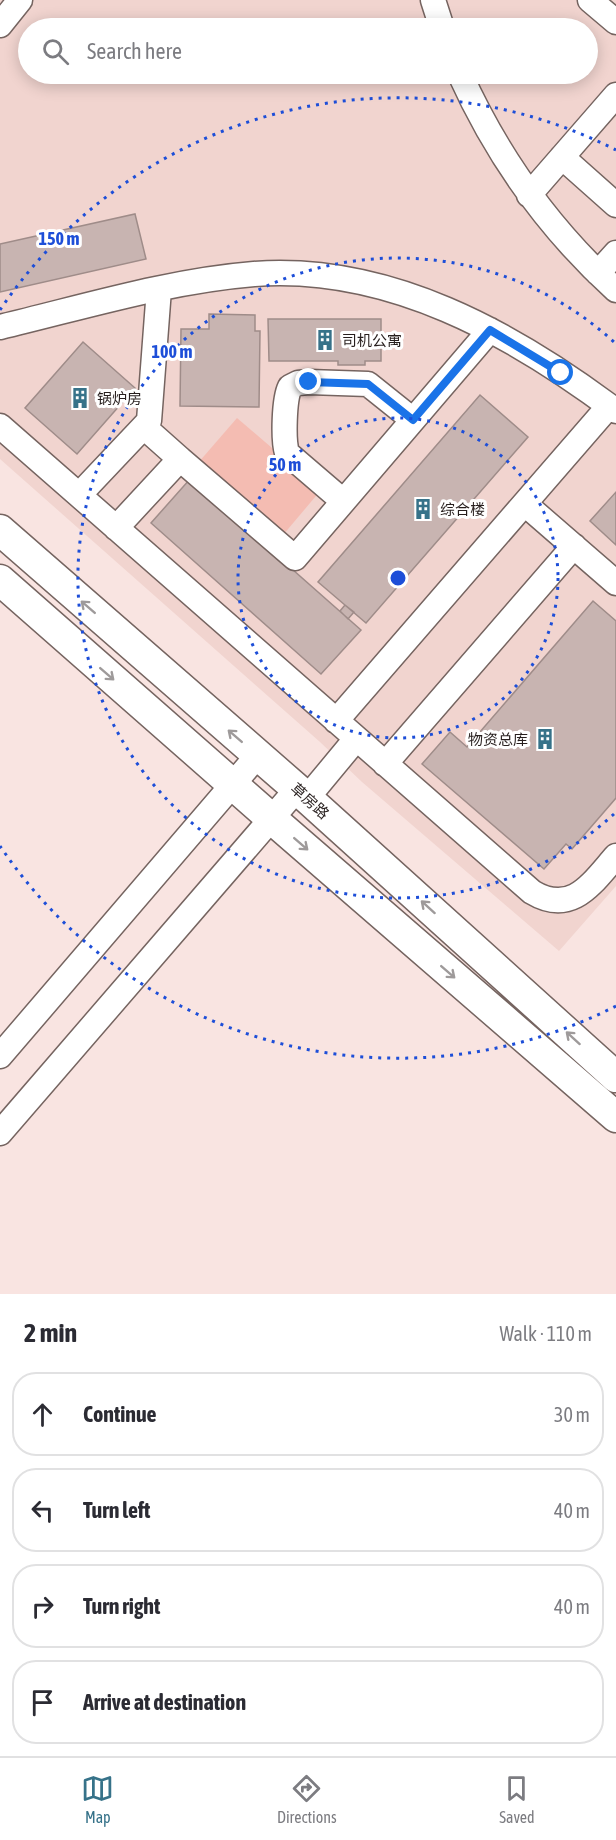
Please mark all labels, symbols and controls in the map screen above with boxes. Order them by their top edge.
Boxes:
search box [18,18,598,84]
icon: search [39,35,72,68]
text: Search here [87,38,182,64]
text: 150 m [39,228,79,249]
building icon: 司机公寓 [313,328,337,352]
place label: 司机公寓 [342,332,402,349]
text: 100 m [152,341,192,362]
route start [547,359,573,385]
route end [295,368,321,394]
building icon: 锅炉房 [68,386,92,410]
place label: 锅炉房 [97,390,142,407]
text: 50 m [269,454,301,475]
building icon: 综合楼 [411,497,435,521]
place label: 综合楼 [440,501,485,518]
centre of rings [388,568,408,588]
one-way arrow [81,600,96,614]
one-way arrow [99,667,115,680]
building icon: 物资总库 [533,727,557,751]
one-way arrow [227,729,243,742]
place label: 物资总库 [468,731,528,748]
street label: 草房路 [288,780,332,822]
one-way arrow [293,837,308,851]
one-way arrow [421,900,436,914]
one-way arrow [440,965,455,979]
one-way arrow [565,1031,580,1045]
text: 2 min [24,1318,77,1348]
text: Walk · 110 m [500,1322,592,1345]
icon: ahead [26,1398,59,1431]
text: Continue [83,1401,157,1427]
text: 30 m [554,1403,590,1426]
icon: left [26,1494,59,1527]
text: Turn left [83,1497,150,1523]
text: 40 m [554,1499,590,1522]
icon: right [26,1590,59,1623]
text: Turn right [83,1593,160,1619]
text: 40 m [554,1595,590,1618]
icon: arrive [26,1686,59,1719]
text: Arrive at destination [83,1689,246,1715]
tab: Map [81,1772,114,1826]
tab: Directions [277,1772,337,1826]
tab: Saved [499,1772,535,1826]

